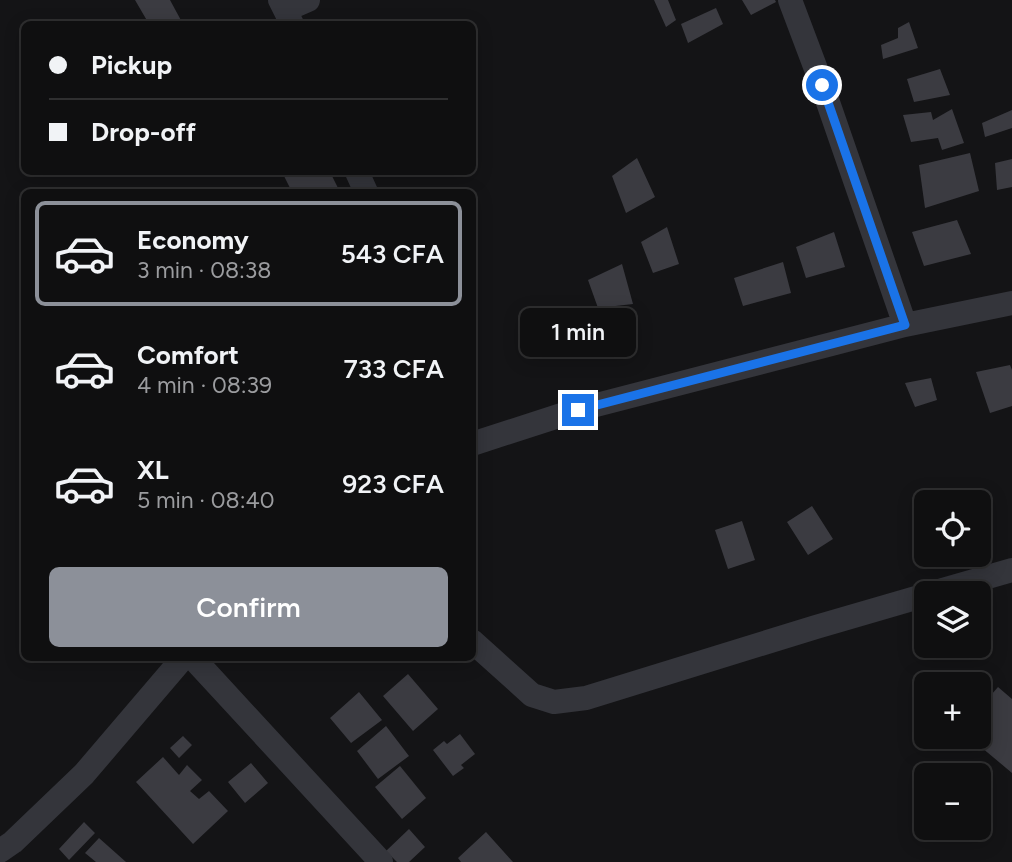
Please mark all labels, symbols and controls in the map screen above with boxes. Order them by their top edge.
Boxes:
text: Pickup [91,49,172,81]
route start [806,69,838,101]
text: Drop-off [91,116,196,148]
icon: car [53,222,116,285]
text: Economy [137,224,249,256]
text: 543 CFA [341,238,444,270]
text: 3 min · 08:38 [137,256,271,284]
callout: 1 min [520,308,636,358]
text: 1 min [551,318,605,346]
icon: car [53,337,116,400]
text: Comfort [137,339,239,371]
text: 733 CFA [344,353,444,385]
text: 4 min · 08:39 [137,371,272,399]
route end [562,394,594,426]
icon: car [53,452,116,515]
text: XL [137,454,169,486]
text: 923 CFA [342,468,444,500]
text: 5 min · 08:40 [137,486,275,514]
map controls [914,490,991,840]
button: locate [914,490,991,567]
button: Confirm [49,567,448,647]
button: layers [914,581,991,658]
button: + [914,672,991,749]
button: − [914,763,991,840]

